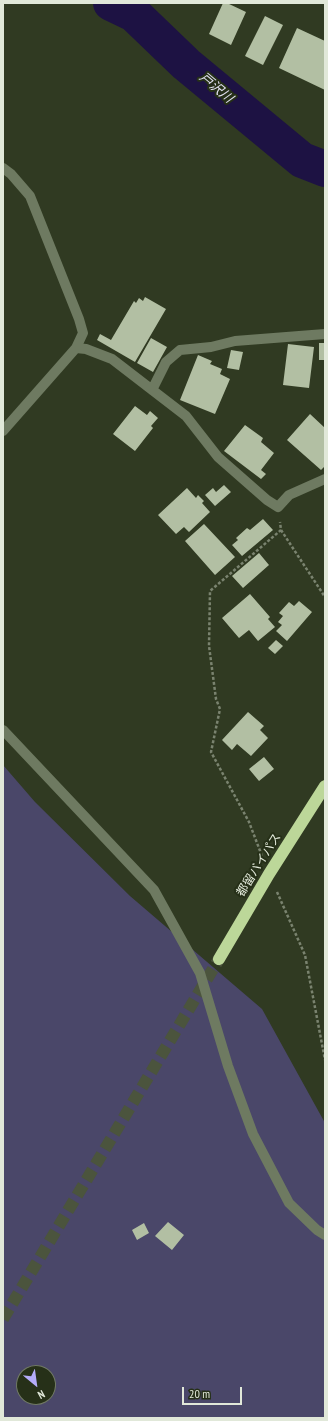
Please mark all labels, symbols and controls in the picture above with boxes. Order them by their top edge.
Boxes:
water label: 戸沢川 [196,69,236,107]
street label: 都留バイパス [234,831,284,899]
north arrow [16,1365,56,1405]
scale bar [184,1379,244,1405]
text: 20 m [189,1386,210,1401]
text: N [35,1387,47,1402]

